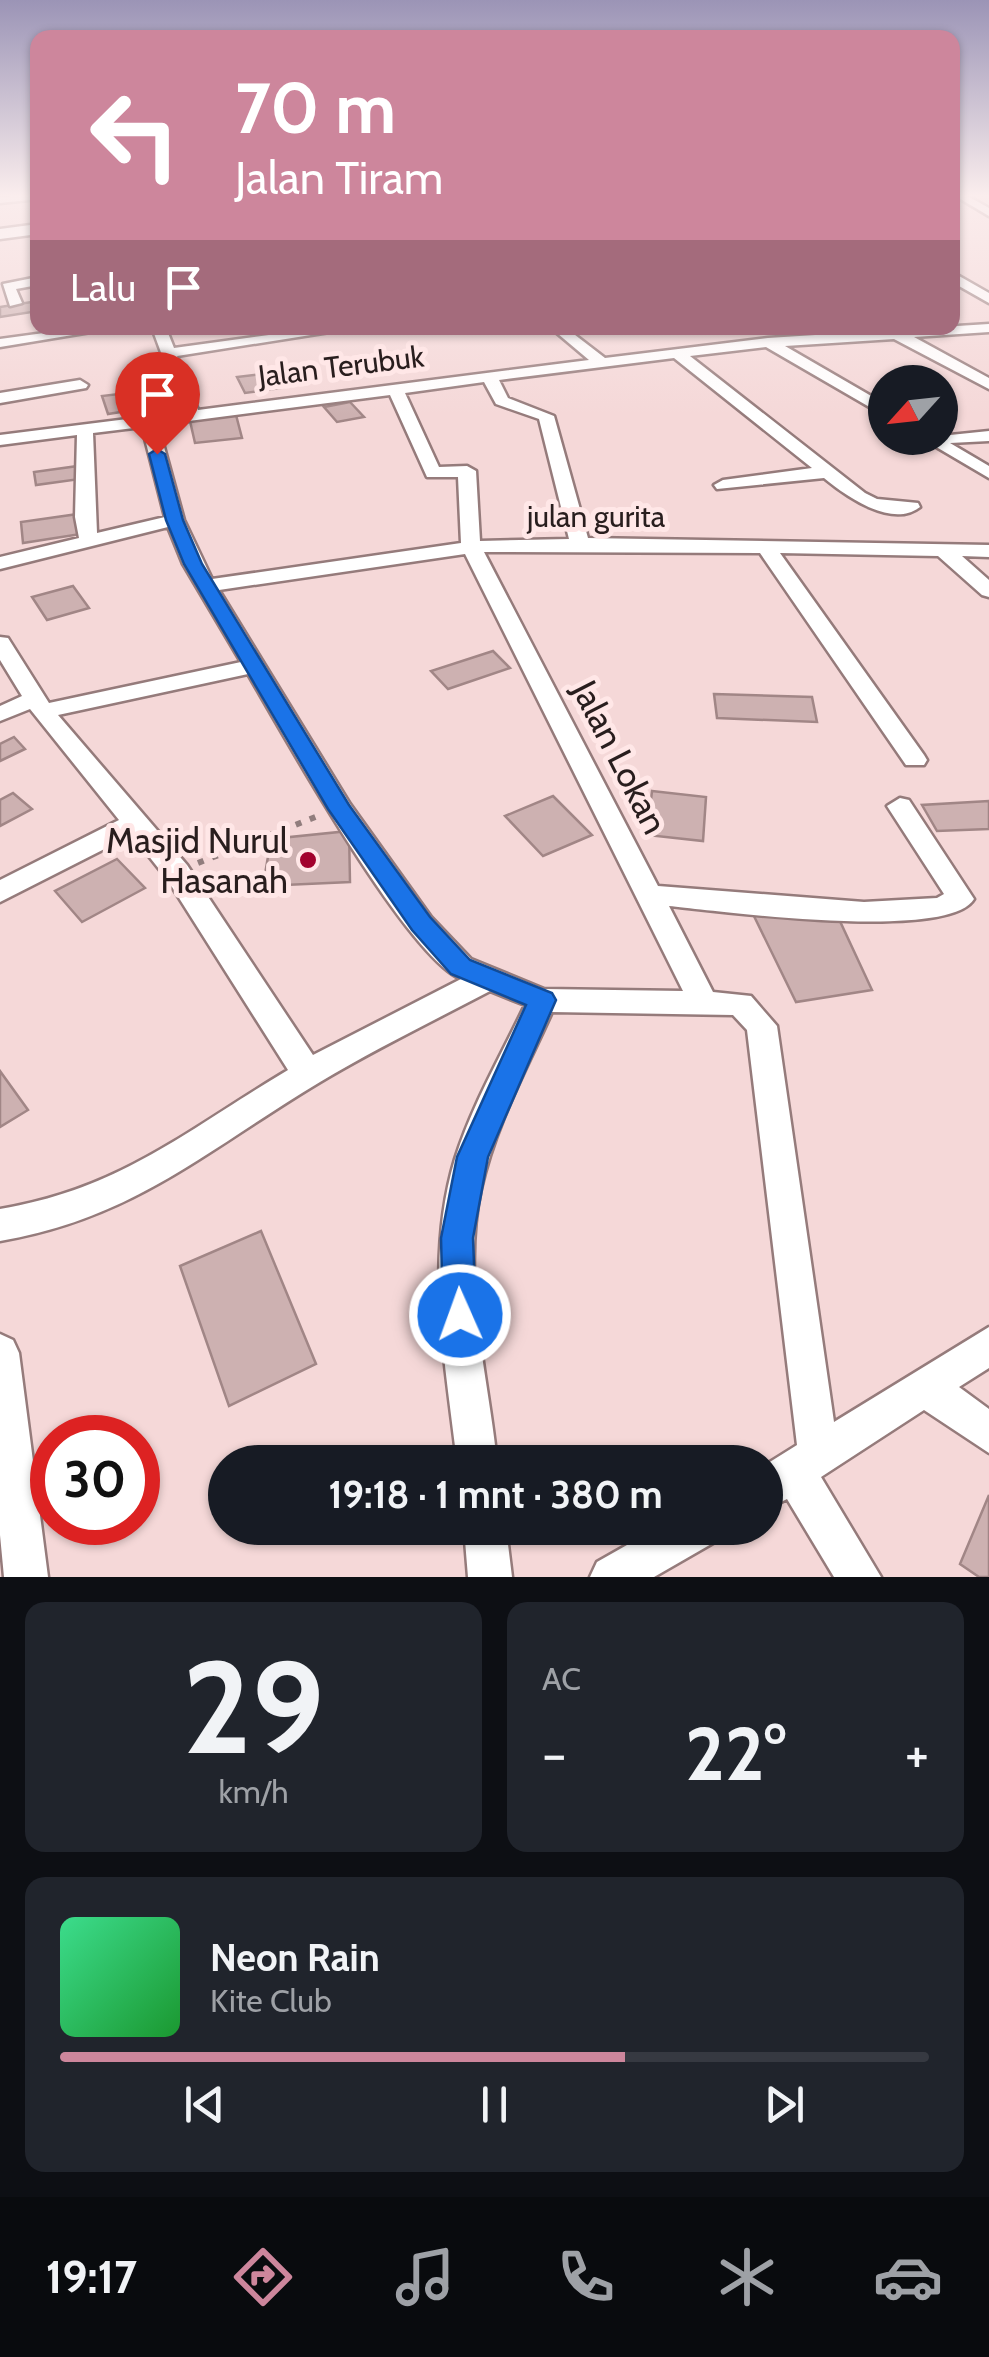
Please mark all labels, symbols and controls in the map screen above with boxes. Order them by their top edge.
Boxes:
text: 70 m [235,65,396,151]
icon: left [70,70,200,200]
text: Jalan Tiram [235,151,443,205]
icon: arrive [156,260,211,315]
text: Lalu [70,264,136,311]
street label: Jalan Terubuk [255,337,427,395]
pin [115,352,200,455]
north arrow [868,365,958,455]
map controls [868,365,958,455]
icon: arrive [130,367,185,422]
street label: julan gurita [526,498,666,535]
street label: Jalan Lokan [563,672,677,841]
place label: Masjid Nurul Hasanah [106,819,289,902]
marker: Masjid Nurul Hasanah [297,849,319,871]
position arrow [408,1263,512,1367]
speed limit sign: 30 [30,1415,160,1545]
text: 19:18 · 1 mnt · 380 m [329,1471,662,1518]
text: 29 [183,1628,324,1786]
text: AC [542,1659,581,1698]
text: 22° [685,1708,786,1799]
text: − [542,1720,566,1787]
text: + [905,1720,929,1787]
text: km/h [218,1772,289,1811]
text: Neon Rain [210,1934,380,1981]
text: Kite Club [210,1981,332,2020]
icon: previous [177,2077,232,2132]
icon: pause [467,2077,522,2132]
icon: next [757,2077,812,2132]
icon: directions [228,2242,298,2312]
icon: music [390,2242,460,2312]
icon: phone [551,2242,621,2312]
icon: climate [712,2242,782,2312]
icon: car [873,2242,943,2312]
text: 19:17 [46,2250,137,2304]

